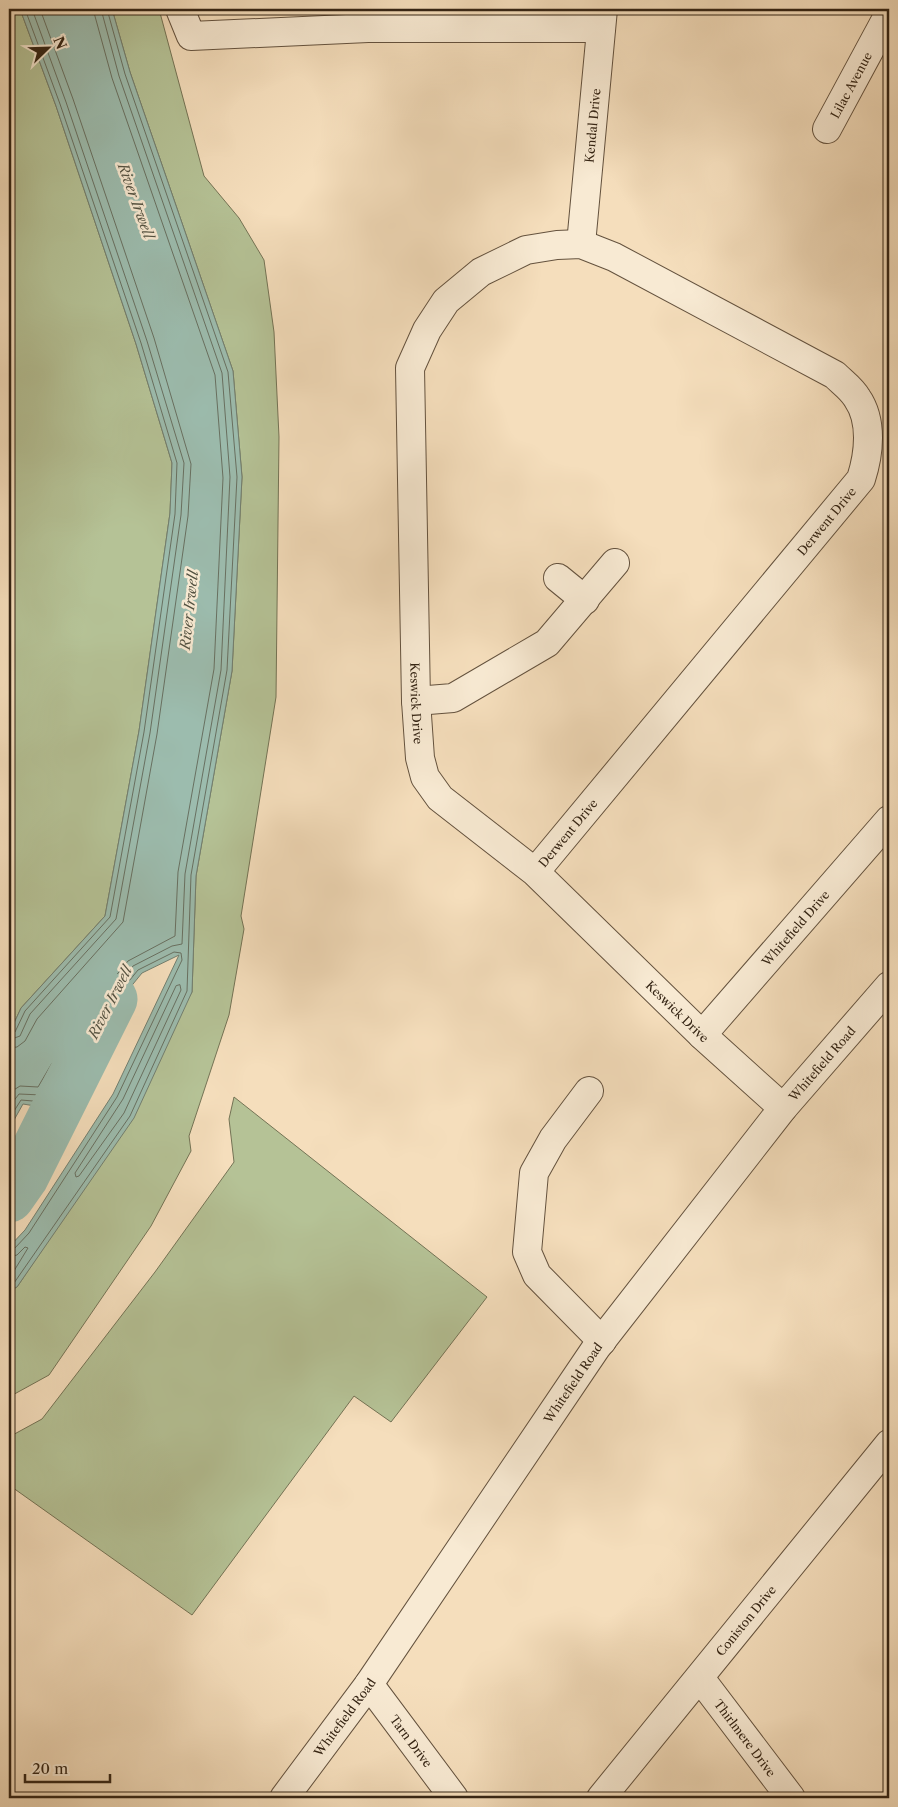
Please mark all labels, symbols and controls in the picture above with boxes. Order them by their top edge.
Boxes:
north arrow [22,22,72,72]
text: N [49,34,71,52]
street label: Lilac Avenue [827,49,875,121]
street label: Kendal Drive [581,87,603,164]
water label: River Irwell [114,160,159,243]
street label: Derwent Drive [794,484,859,558]
water label: River Irwell [176,568,202,651]
street label: Keswick Drive [408,662,427,745]
street label: Derwent Drive [535,795,600,870]
street label: Whitefield Drive [758,887,832,969]
water label: River Irwell [84,961,137,1042]
street label: Keswick Drive [643,977,712,1045]
street label: Whitefield Road [785,1023,859,1104]
street label: Whitefield Road [540,1339,606,1426]
street label: Coniston Drive [712,1582,779,1659]
street label: Whitefield Road [310,1675,379,1760]
street label: Thirlmere Drive [711,1696,779,1779]
street label: Tarn Drive [387,1712,436,1770]
scale bar [25,1752,110,1784]
text: 20 m [32,1759,68,1778]

